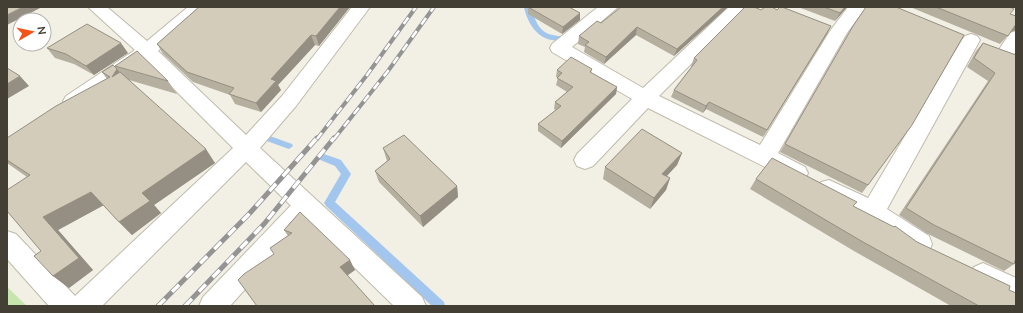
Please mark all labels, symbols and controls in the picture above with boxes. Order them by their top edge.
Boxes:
north arrow [12,12,52,52]
text: N [34,25,49,36]

